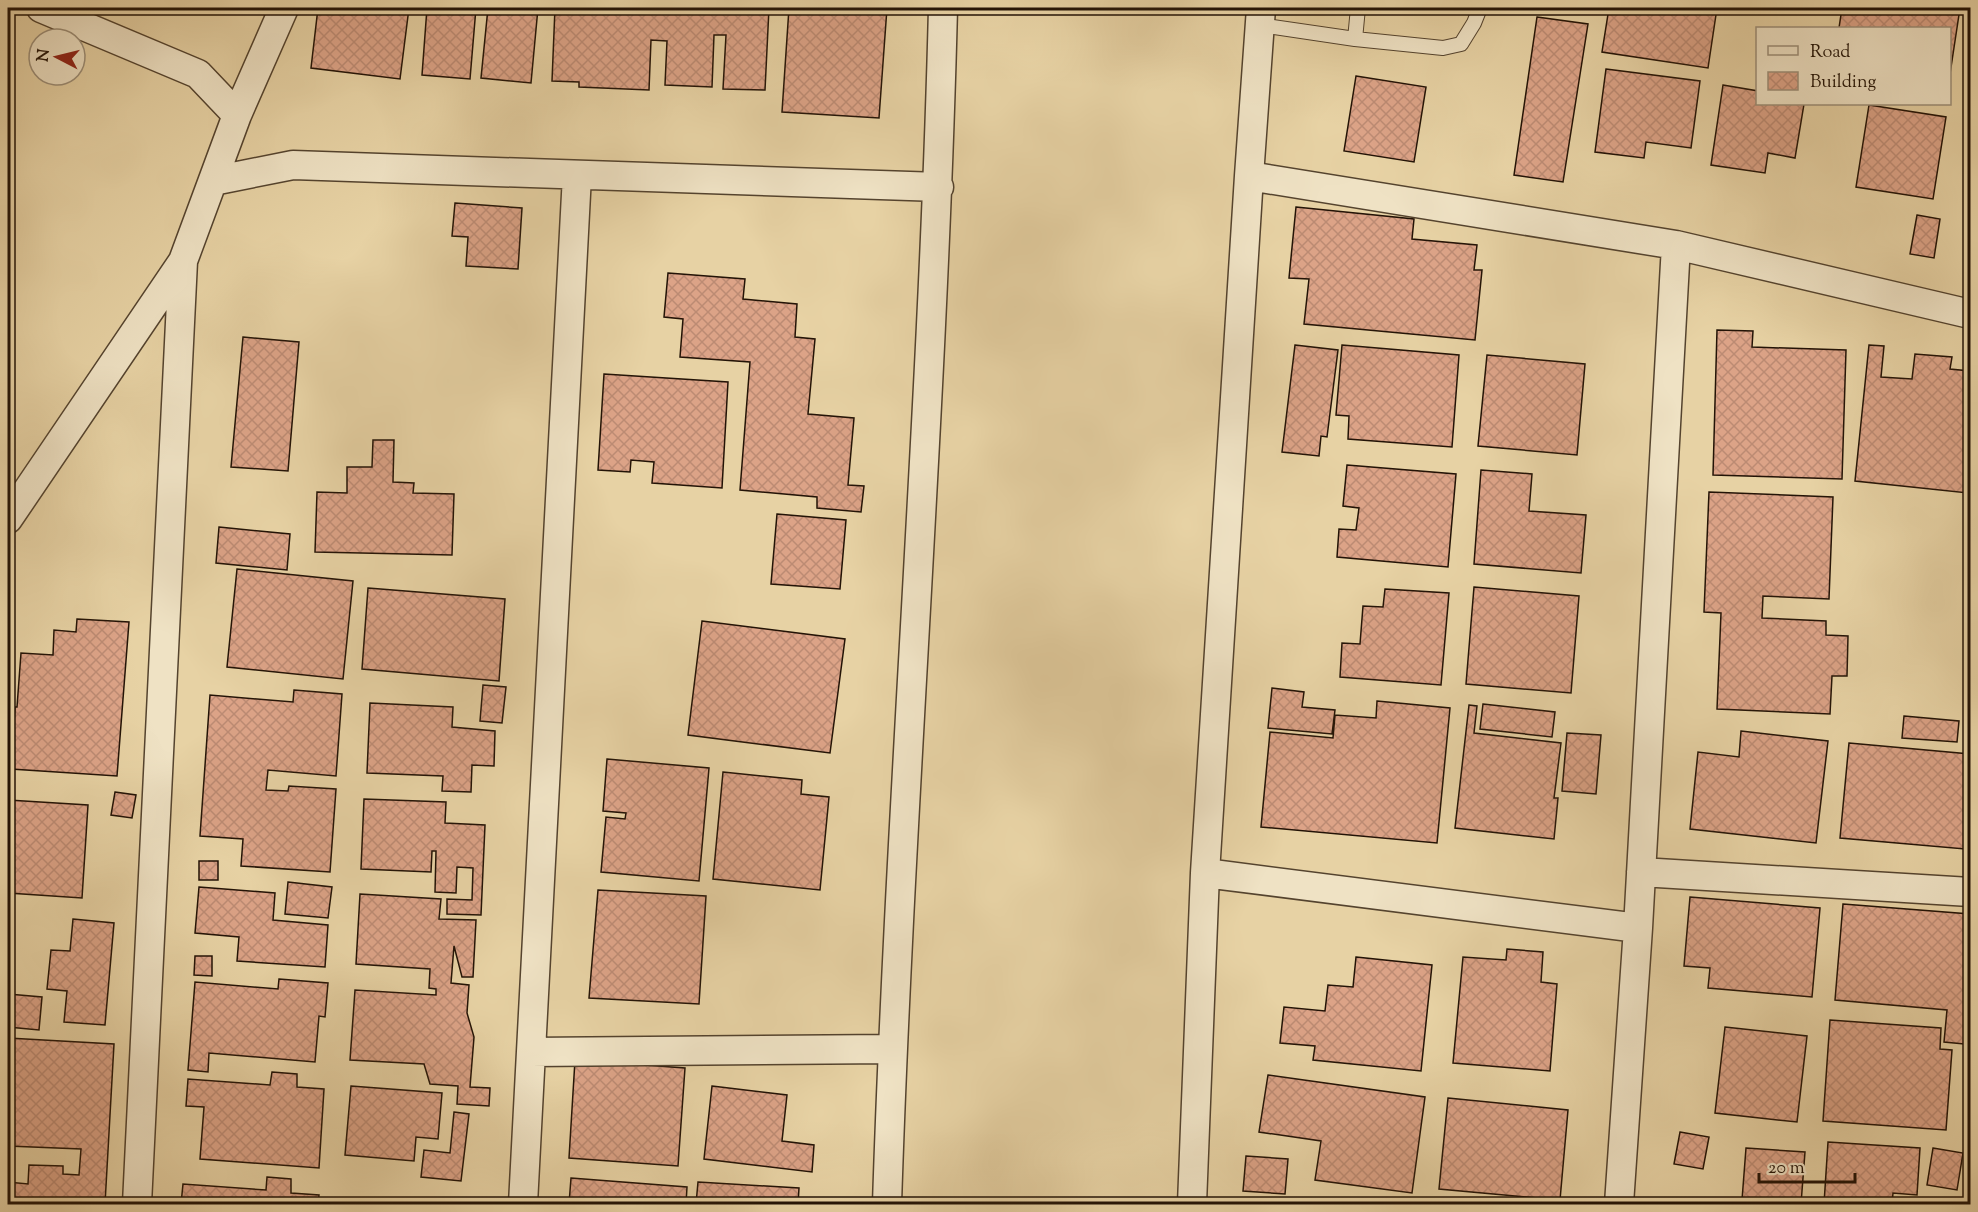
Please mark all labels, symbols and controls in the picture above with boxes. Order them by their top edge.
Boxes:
north arrow [27,27,87,87]
legend [1756,27,1951,105]
text: Road [1810,40,1850,66]
text: N [32,48,57,63]
text: Building [1810,70,1876,96]
scale bar [1759,1146,1855,1184]
text: 20 m [1768,1156,1805,1182]

